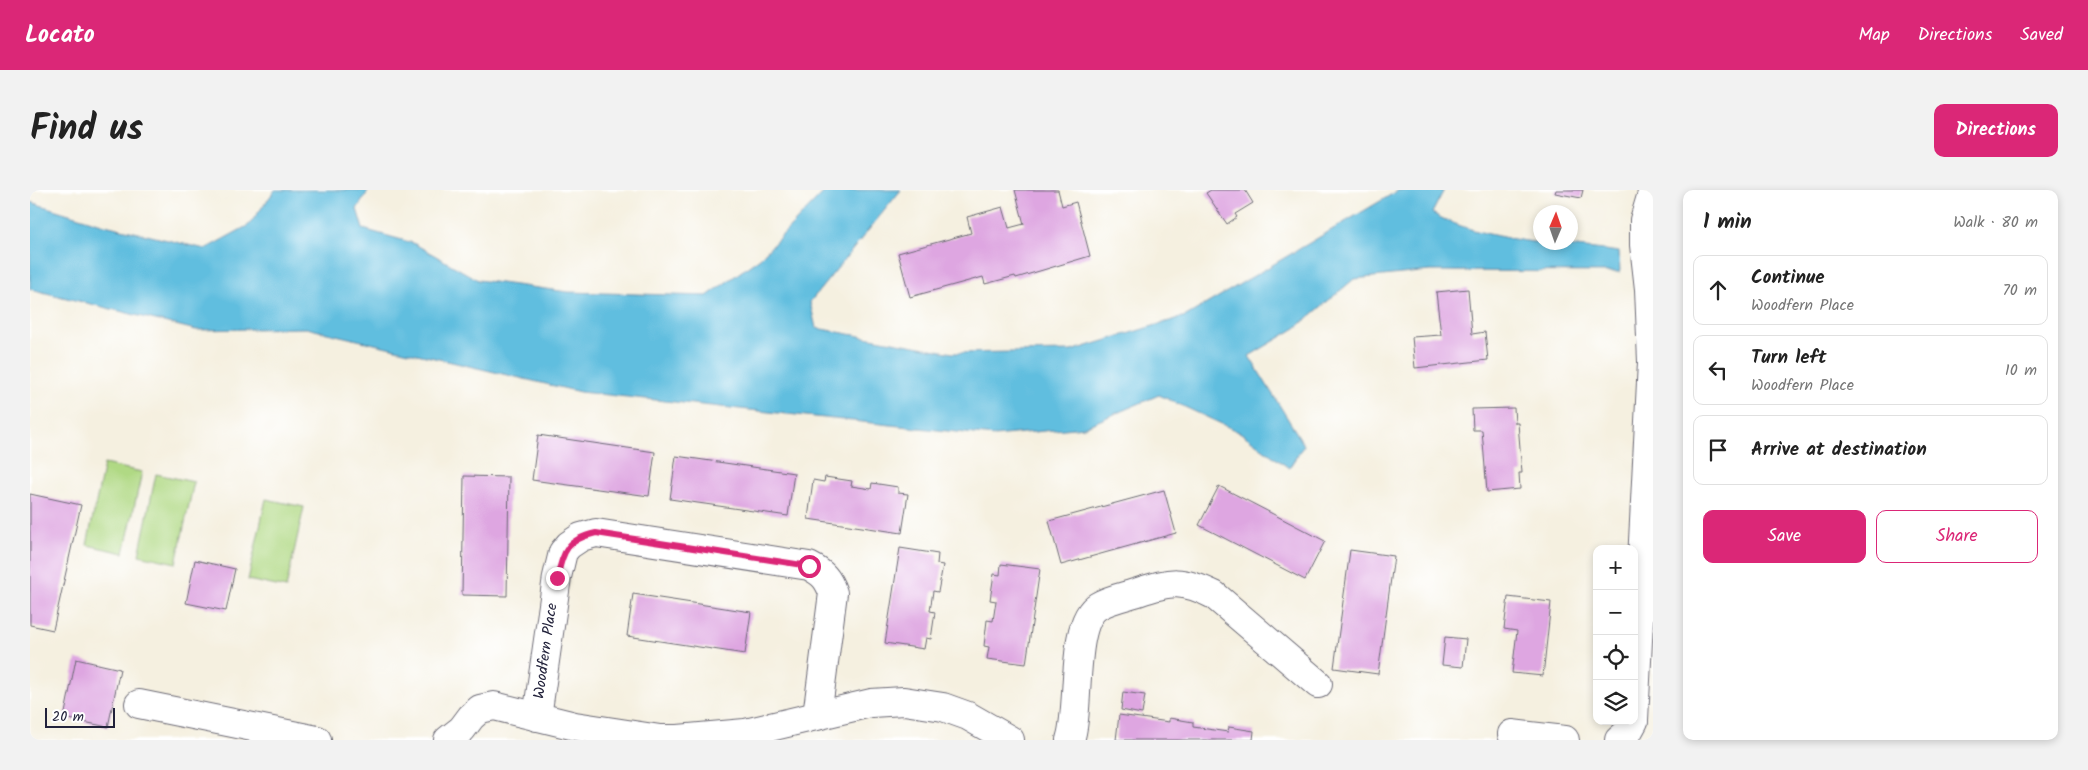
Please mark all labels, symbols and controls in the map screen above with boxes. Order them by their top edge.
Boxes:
text: Locato [25,16,95,55]
text: Map [1858,21,1890,50]
text: Directions [1918,21,1992,50]
text: Saved [2020,21,2063,50]
text: Find us [30,102,143,158]
button: Directions [1934,104,2058,157]
north arrow [1533,205,1578,250]
text: 1 min [1703,206,1752,239]
text: Walk · 80 m [1953,210,2038,235]
text: Continue [1751,263,1824,293]
icon: ahead [1704,276,1732,304]
text: 70 m [2002,278,2037,303]
text: Woodfern Place [1751,293,1854,318]
text: Turn left [1751,343,1826,373]
icon: left [1704,356,1732,384]
text: 10 m [2005,358,2037,383]
text: Woodfern Place [1751,373,1854,398]
text: Arrive at destination [1751,435,1927,465]
icon: arrive [1704,436,1732,464]
button: Save [1703,510,1866,563]
button: Share [1876,510,2038,563]
map controls [1593,545,1638,725]
button: + [1593,545,1638,590]
route start [798,555,821,578]
route end [546,567,569,590]
button: − [1593,590,1638,635]
street label: Woodfern Place [527,601,565,700]
button: locate [1593,635,1638,680]
button: layers [1593,680,1638,725]
scale bar [45,705,115,728]
text: 20 m [52,706,84,728]

